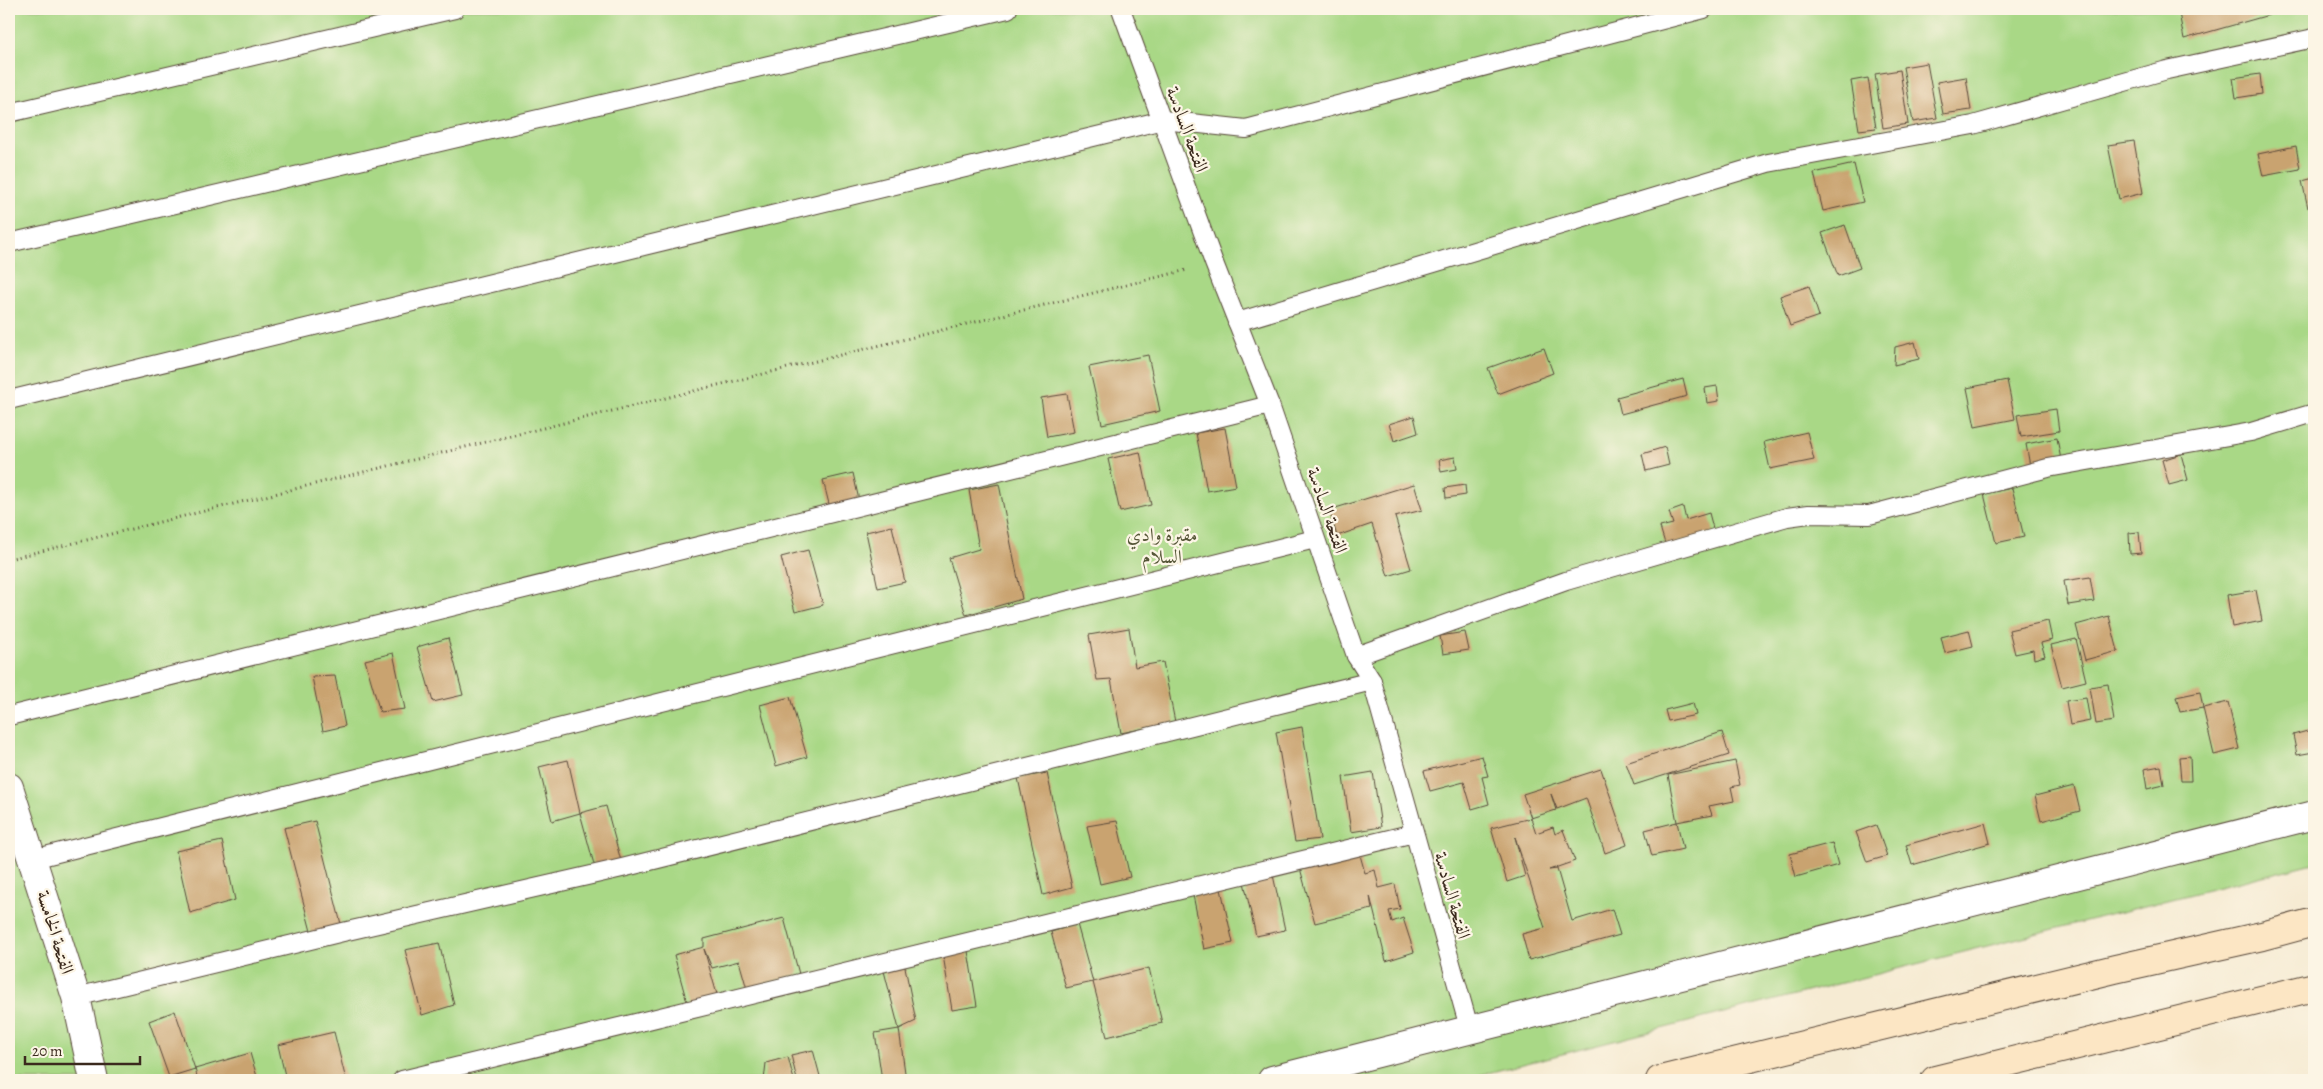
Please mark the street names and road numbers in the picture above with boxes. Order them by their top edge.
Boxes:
street label: الفتحة السادسة [1160,83,1215,176]
street label: الفتحة السادسة [1300,464,1354,557]
street label: الفتحة السادسة [1427,849,1477,942]
street label: الفتحة الخامسة [30,887,80,977]

